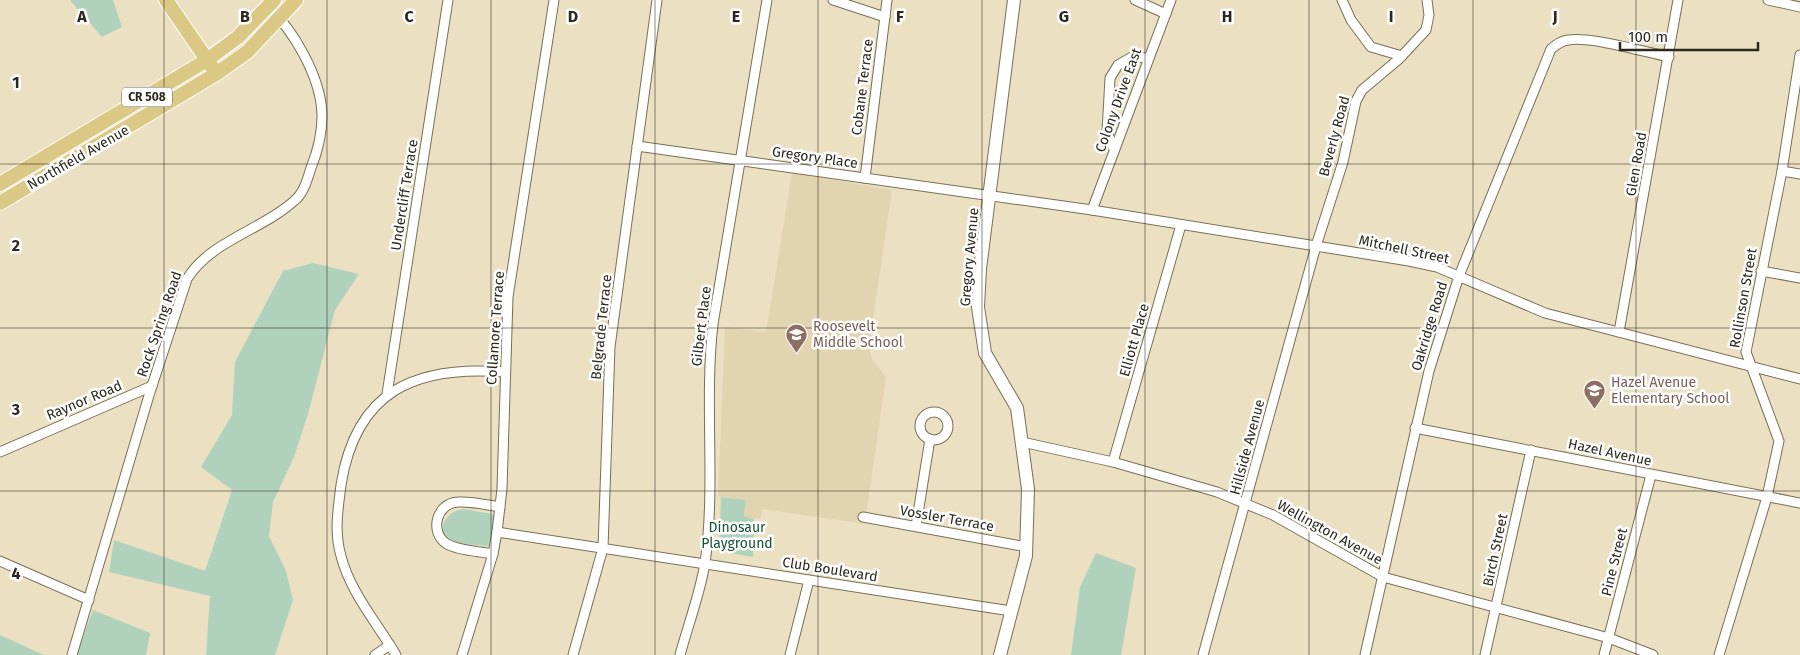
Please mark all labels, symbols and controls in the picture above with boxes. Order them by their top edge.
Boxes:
text: A [76,7,87,26]
text: B [240,7,250,26]
text: C [404,7,414,26]
text: D [568,7,578,26]
text: E [732,7,740,26]
text: F [896,7,904,26]
text: G [1059,7,1069,26]
text: H [1222,7,1232,26]
text: I [1389,7,1393,26]
text: J [1551,7,1558,26]
scale bar [1620,20,1758,52]
text: 100 m [1628,28,1668,46]
street label: Cobane Terrace [848,38,877,136]
street label: Colony Drive East [1092,45,1146,155]
text: 1 [12,73,20,92]
road number: CR 508 [122,88,172,106]
street label: Beverly Road [1316,94,1353,178]
street label: Northfield Avenue [24,121,132,193]
street label: Glen Road [1623,131,1650,197]
street label: Undercliff Terrace [387,138,422,252]
street label: Gregory Place [771,143,859,172]
street label: Gregory Avenue [957,207,982,307]
street label: Mitchell Street [1357,232,1452,268]
text: 2 [12,236,20,255]
street label: Rollinson Street [1726,246,1761,349]
street label: Rock Spring Road [133,269,186,379]
street label: Collamore Terrace [483,271,508,386]
street label: Belgrade Terrace [588,274,615,381]
street label: Oakridge Road [1408,279,1451,373]
street label: Gilbert Place [688,285,715,367]
street label: Elliott Place [1116,302,1153,379]
place label: Roosevelt Middle School [813,318,903,351]
school or university icon: Roosevelt Middle School [785,322,809,353]
place label: Hazel Avenue Elementary School [1611,374,1729,407]
street label: Raynor Road [44,377,125,424]
school or university icon: Hazel Avenue Elementary School [1583,378,1607,409]
street label: Hillside Avenue [1227,397,1268,497]
text: 3 [11,400,20,419]
street label: Hazel Avenue [1567,435,1653,470]
street label: Wellington Avenue [1274,496,1386,568]
street label: Vossler Terrace [898,502,995,535]
street label: Birch Street [1479,511,1512,588]
park label: Dinosaur Playground [701,519,773,552]
street label: Pine Street [1598,525,1631,598]
street label: Club Boulevard [781,554,879,585]
text: 4 [11,564,21,583]

